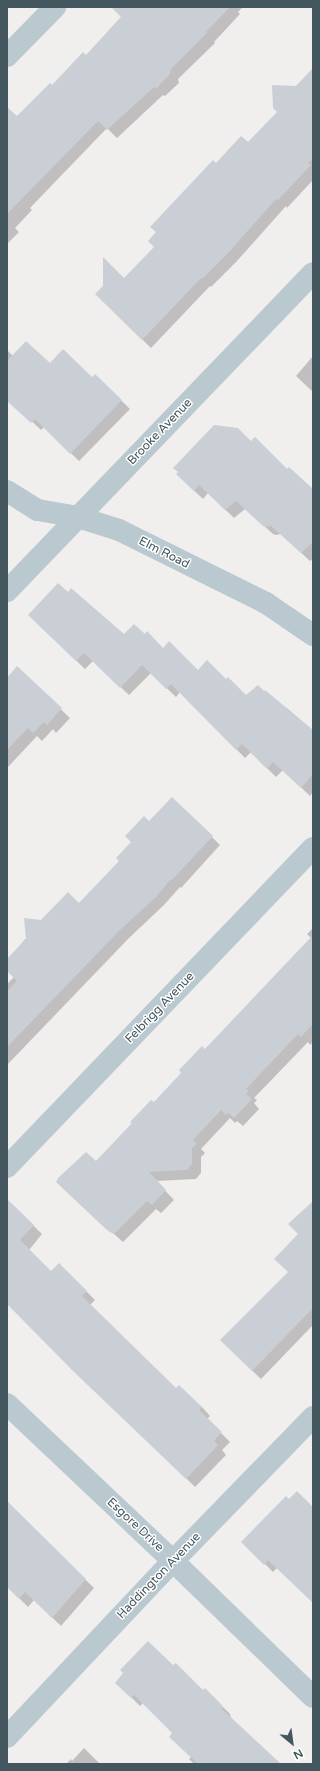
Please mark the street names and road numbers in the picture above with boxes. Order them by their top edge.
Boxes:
street label: Brooke Avenue [125,396,195,468]
street label: Elm Road [136,534,192,572]
street label: Felbrigg Avenue [123,970,197,1046]
street label: Esgore Drive [104,1495,166,1555]
street label: Haddington Avenue [114,1530,204,1622]

